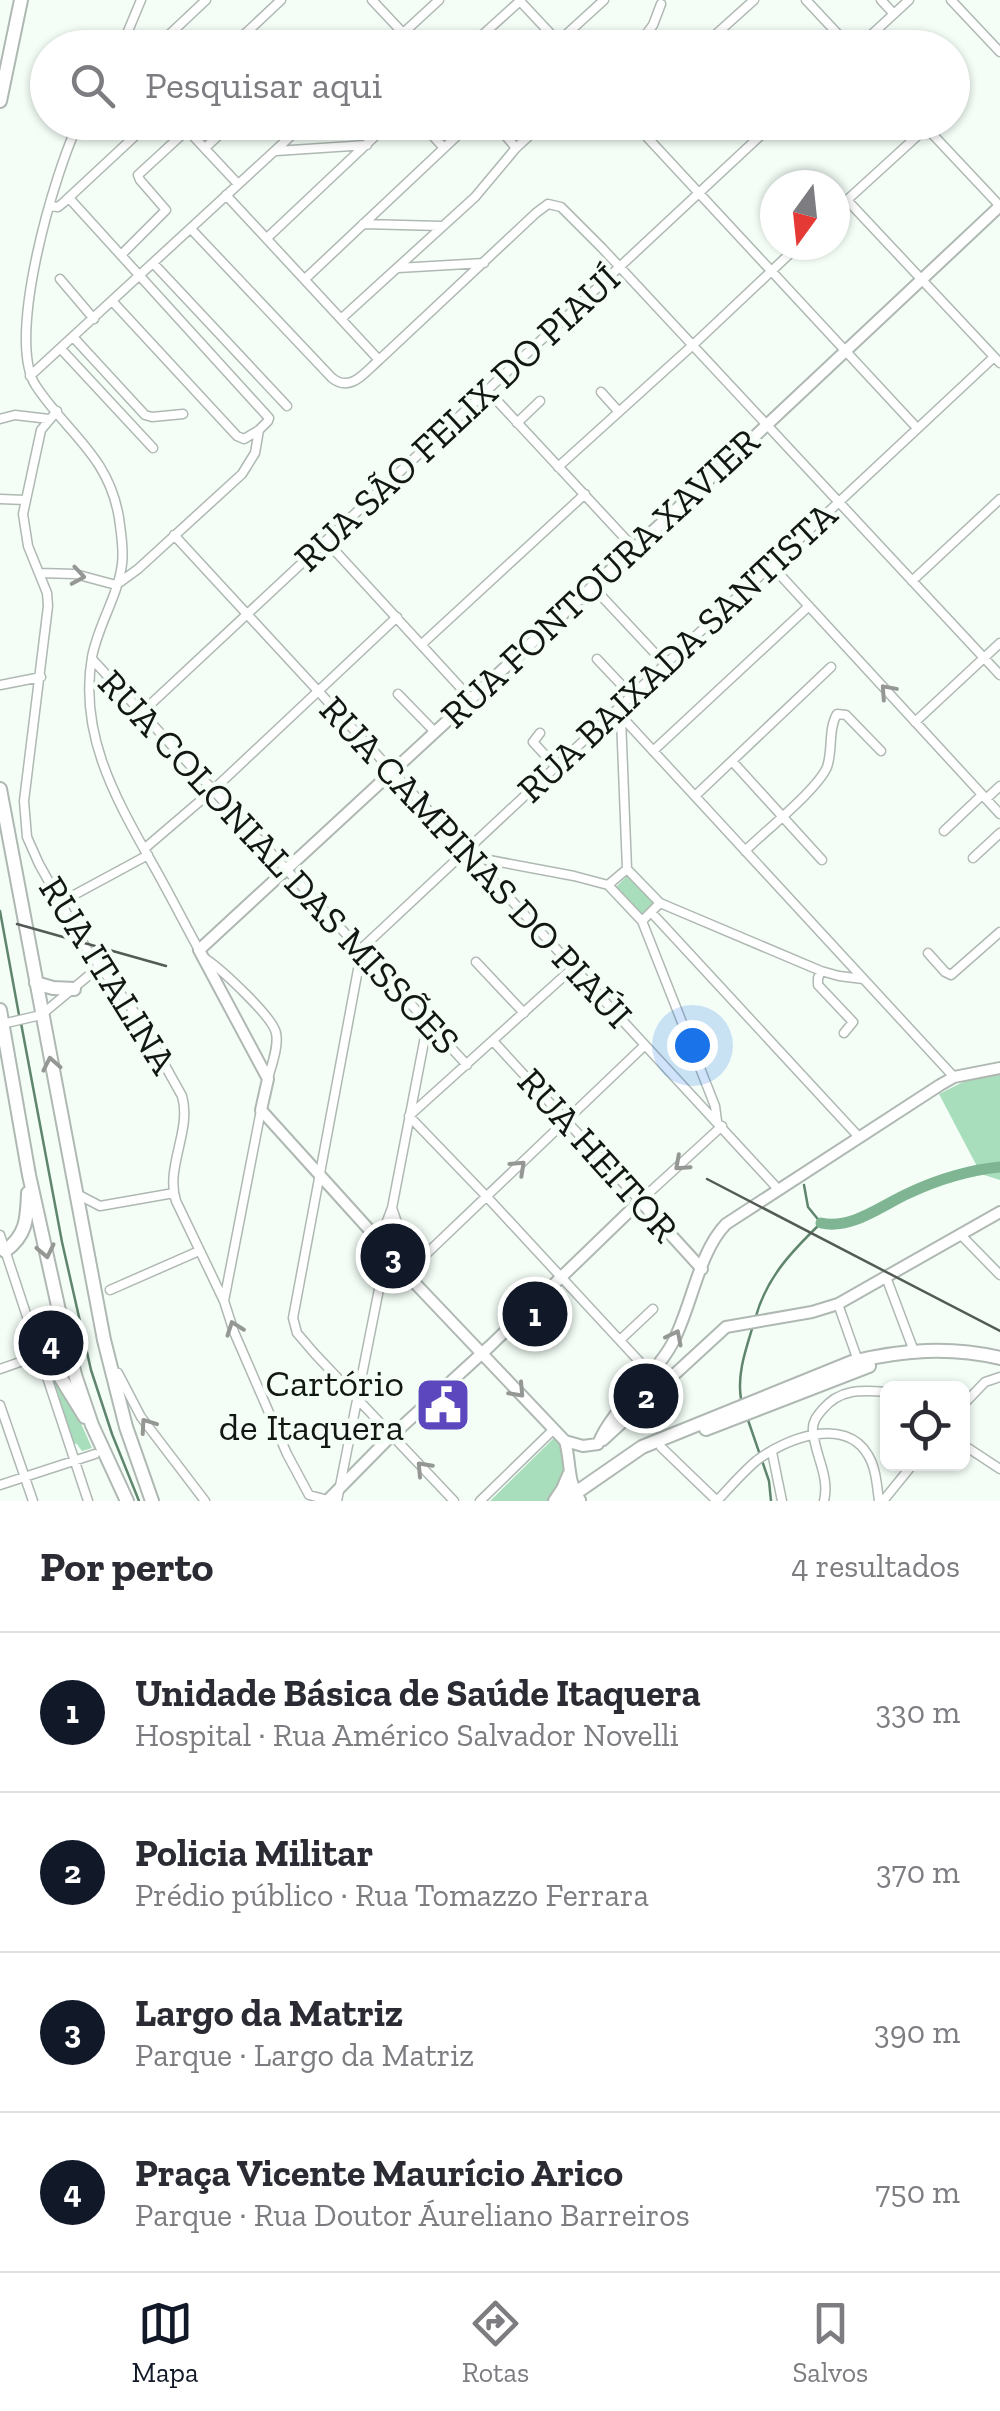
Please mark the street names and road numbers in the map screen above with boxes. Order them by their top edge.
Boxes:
street label: RUA SÃO FELIX DO PIAUÍ [285,255,629,581]
street label: RUA FONTOURA XAVIER [431,418,769,738]
street label: RUA BAIXADA SANTISTA [508,492,847,812]
street label: RUA COLONIAL DAS MISSÕES [89,660,469,1064]
street label: RUA CAMPINAS DO PIAÚI [310,686,642,1038]
street label: RUA ITALINA [29,868,187,1082]
street label: RUA HEITOR [508,1059,688,1252]

